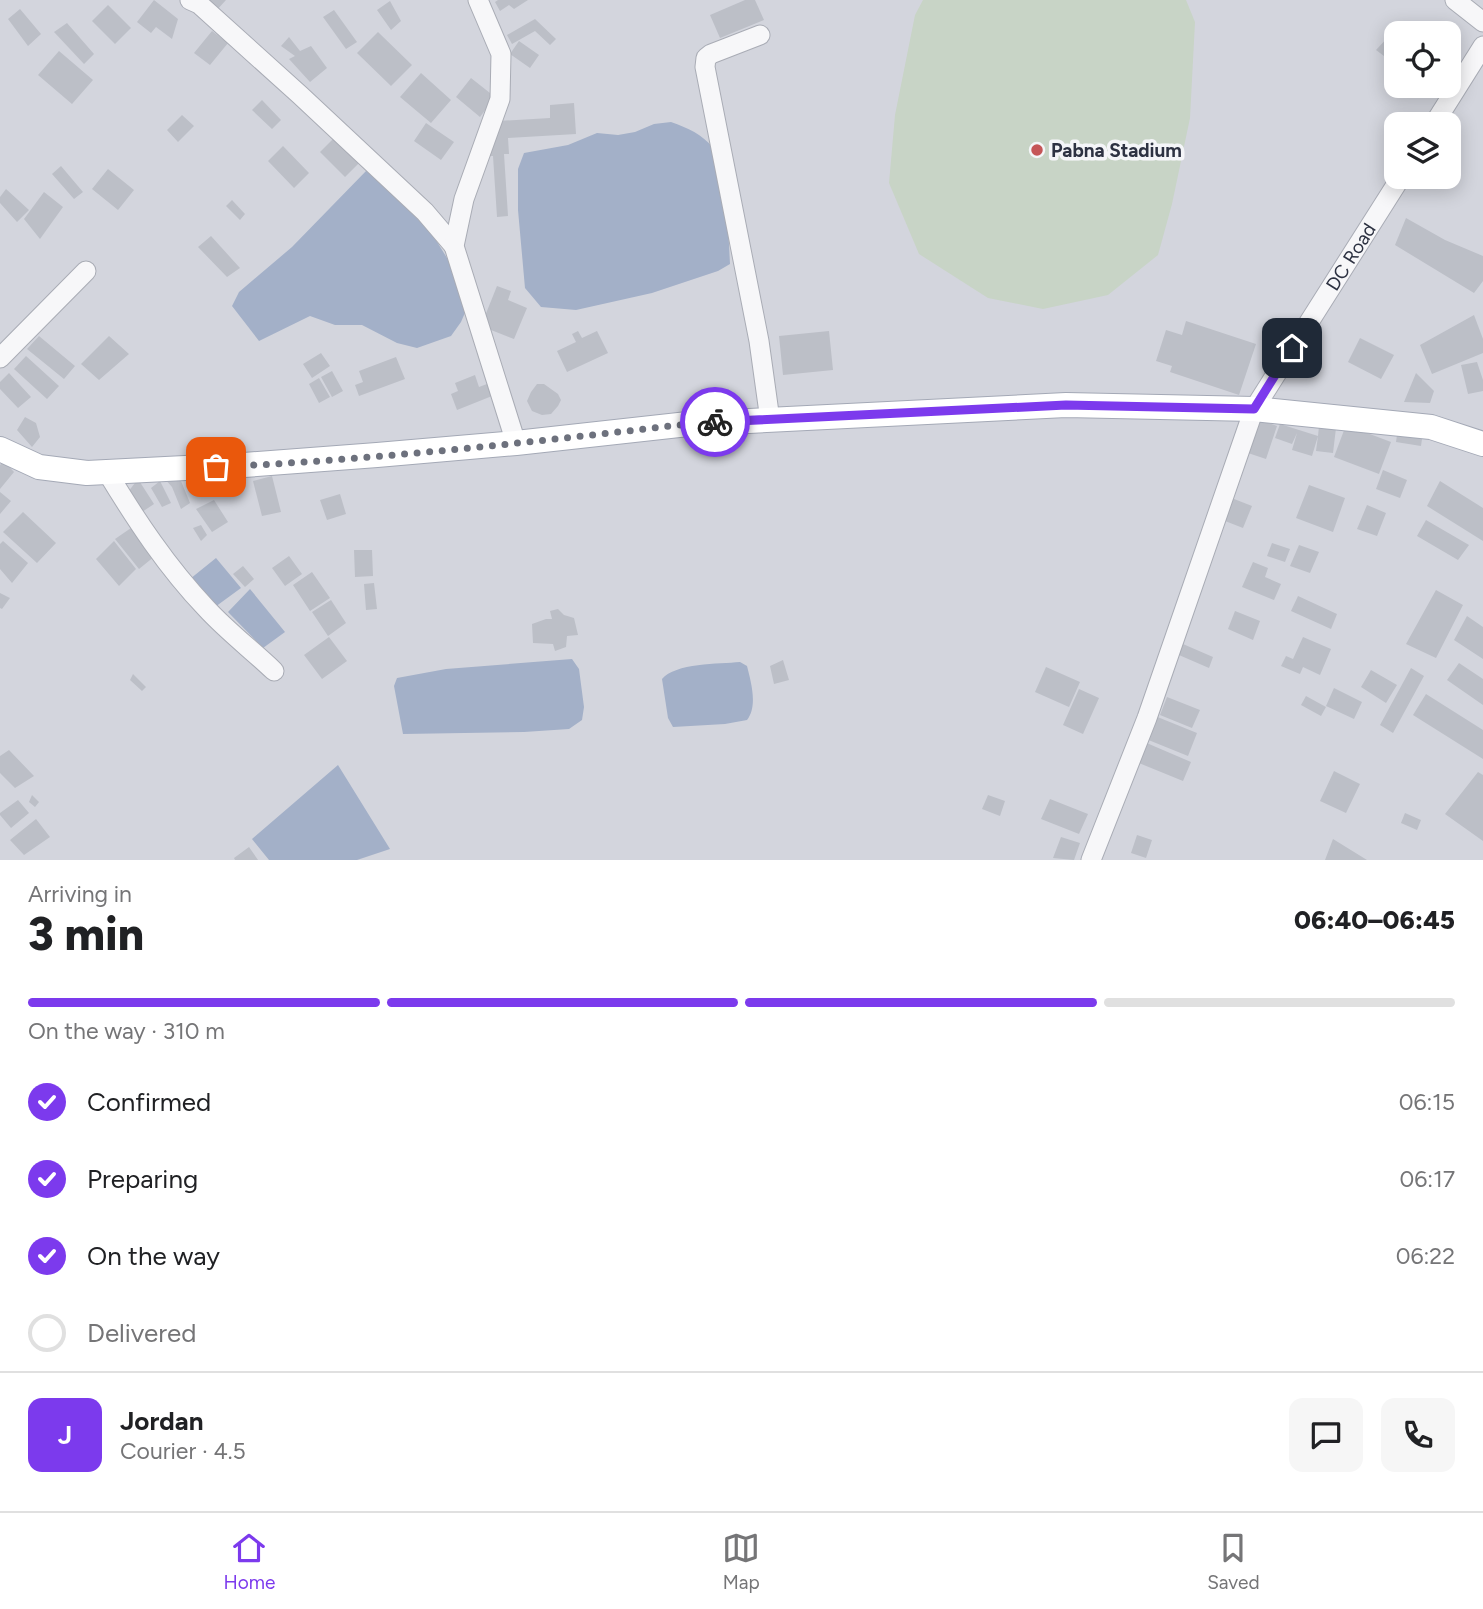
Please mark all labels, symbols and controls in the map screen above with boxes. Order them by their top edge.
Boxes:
map controls [1384,21,1461,189]
button: locate [1384,21,1461,98]
button: layers [1384,112,1461,189]
place label: Pabna Stadium [1051,139,1182,162]
marker: Pabna Stadium [1029,142,1045,158]
street label: DC Road [1321,219,1380,295]
pin [1262,318,1322,378]
icon: home [1273,329,1311,367]
courier [680,387,750,457]
icon: bike [696,403,734,441]
pin [186,437,246,497]
icon: bag [197,448,235,486]
text: Arriving in [28,880,132,908]
text: 06:40–06:45 [1294,904,1455,936]
text: 3 min [28,906,144,962]
text: On the way · 310 m [28,1017,225,1045]
icon: check [28,1083,66,1121]
text: Confirmed [87,1086,211,1118]
text: 06:15 [1399,1088,1455,1116]
icon: check [28,1160,66,1198]
text: Preparing [87,1163,198,1195]
text: 06:17 [1400,1165,1455,1193]
icon: check [28,1237,66,1275]
text: On the way [87,1240,220,1272]
text: 06:22 [1396,1242,1455,1270]
text: Delivered [87,1317,196,1349]
button: chat [1289,1398,1363,1472]
button: phone [1381,1398,1455,1472]
text: Jordan [120,1405,203,1437]
text: J [58,1419,72,1451]
text: Courier · 4.5 [120,1437,246,1465]
tab: Home [223,1529,275,1594]
tab: Map [722,1529,760,1594]
tab: Saved [1207,1529,1260,1594]

